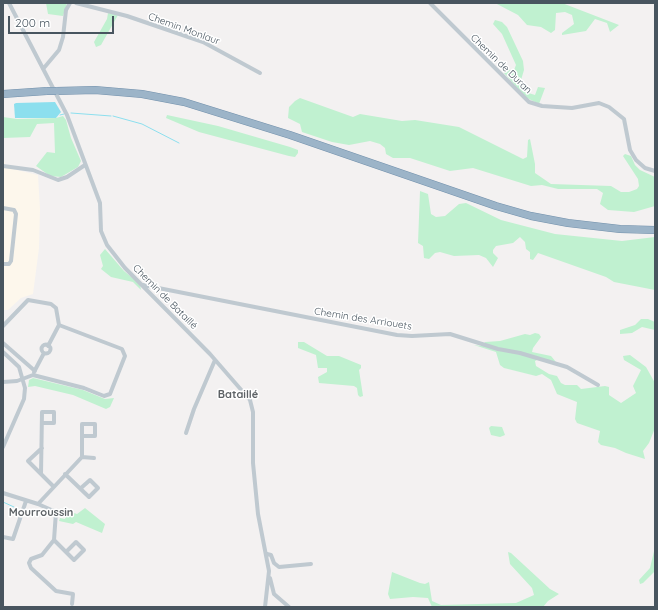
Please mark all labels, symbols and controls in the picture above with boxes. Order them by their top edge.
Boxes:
scale bar [10,8,116,34]
street label: Chemin Monlaur [146,10,222,48]
text: 200 m [15,15,50,30]
street label: Chemin de Duran [468,32,534,96]
street label: Chemin de Bataillé [130,262,200,332]
street label: Chemin des Arriouets [313,305,413,333]
district label: Bataillé [218,388,258,402]
district label: Mourroussin [9,506,73,520]

